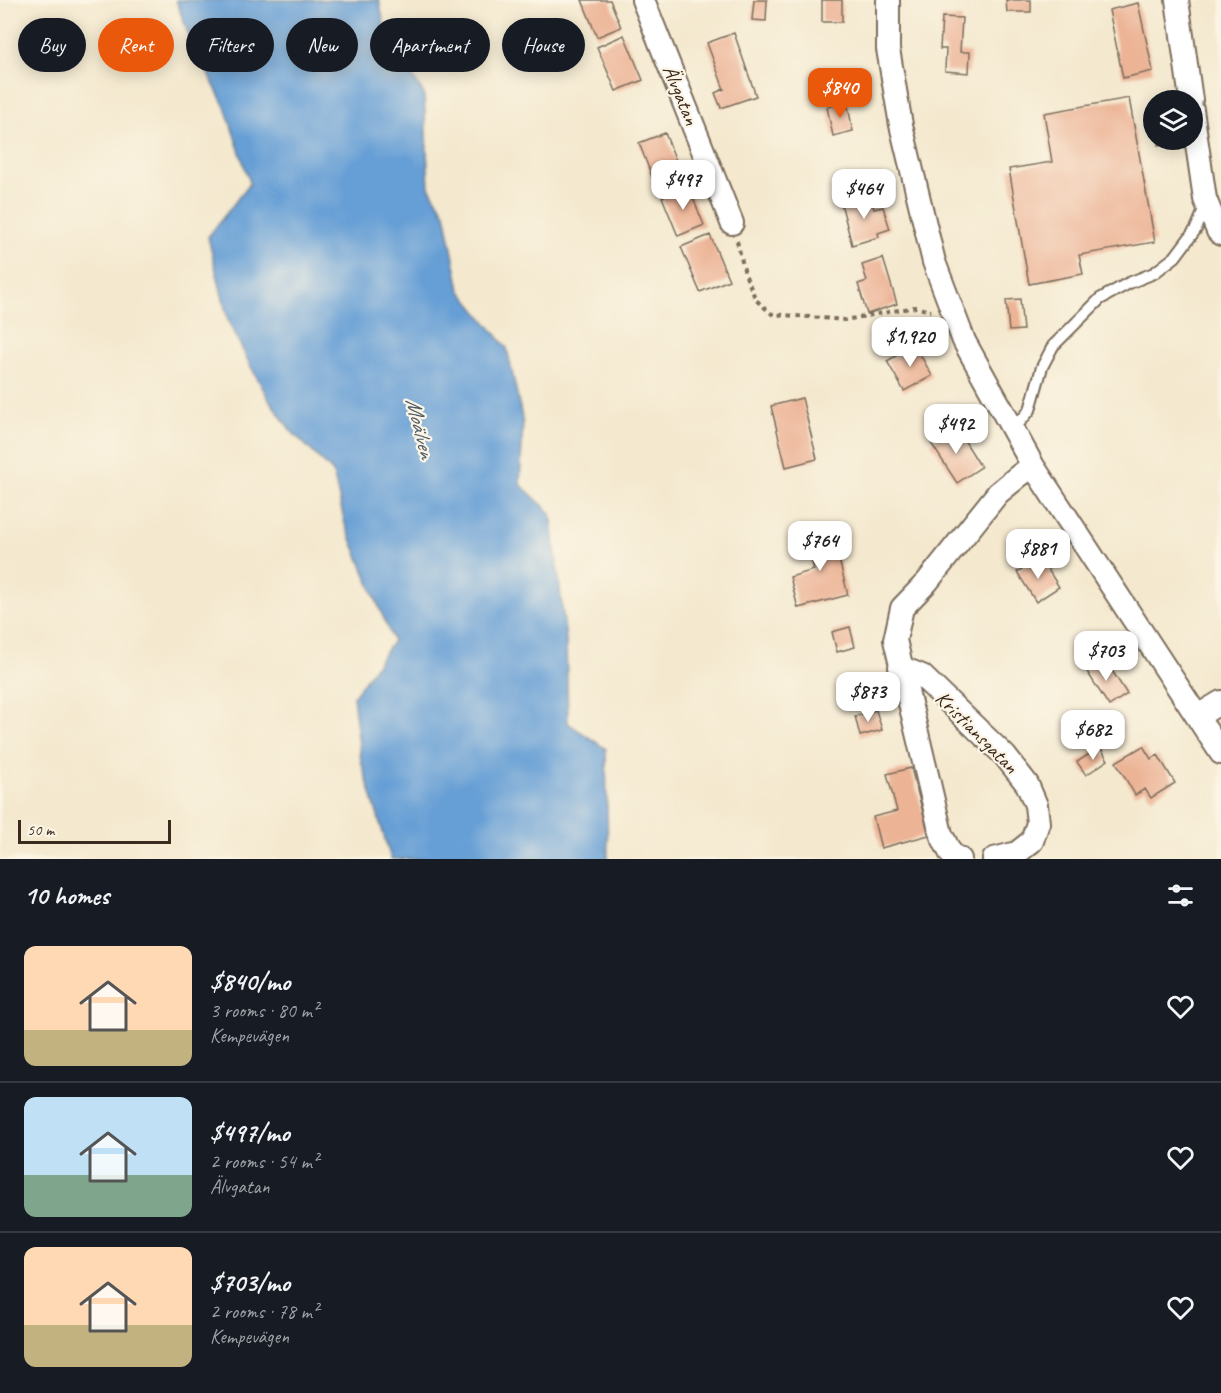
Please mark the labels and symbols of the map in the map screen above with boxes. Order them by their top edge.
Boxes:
street label: Älvgatan [657,61,705,129]
pin: $840 [804,68,876,119]
pin: $497 [647,160,719,211]
pin: $464 [828,169,900,220]
pin: $1,920 [861,317,959,368]
water label: Moälven [399,395,442,463]
pin: $492 [920,404,992,455]
pin: $764 [784,521,856,572]
pin: $881 [1002,529,1074,580]
pin: $703 [1070,631,1142,682]
pin: $873 [832,672,904,723]
street label: Kristiansgatan [930,685,1024,779]
pin: $682 [1057,710,1129,761]
scale bar [18,817,171,844]

